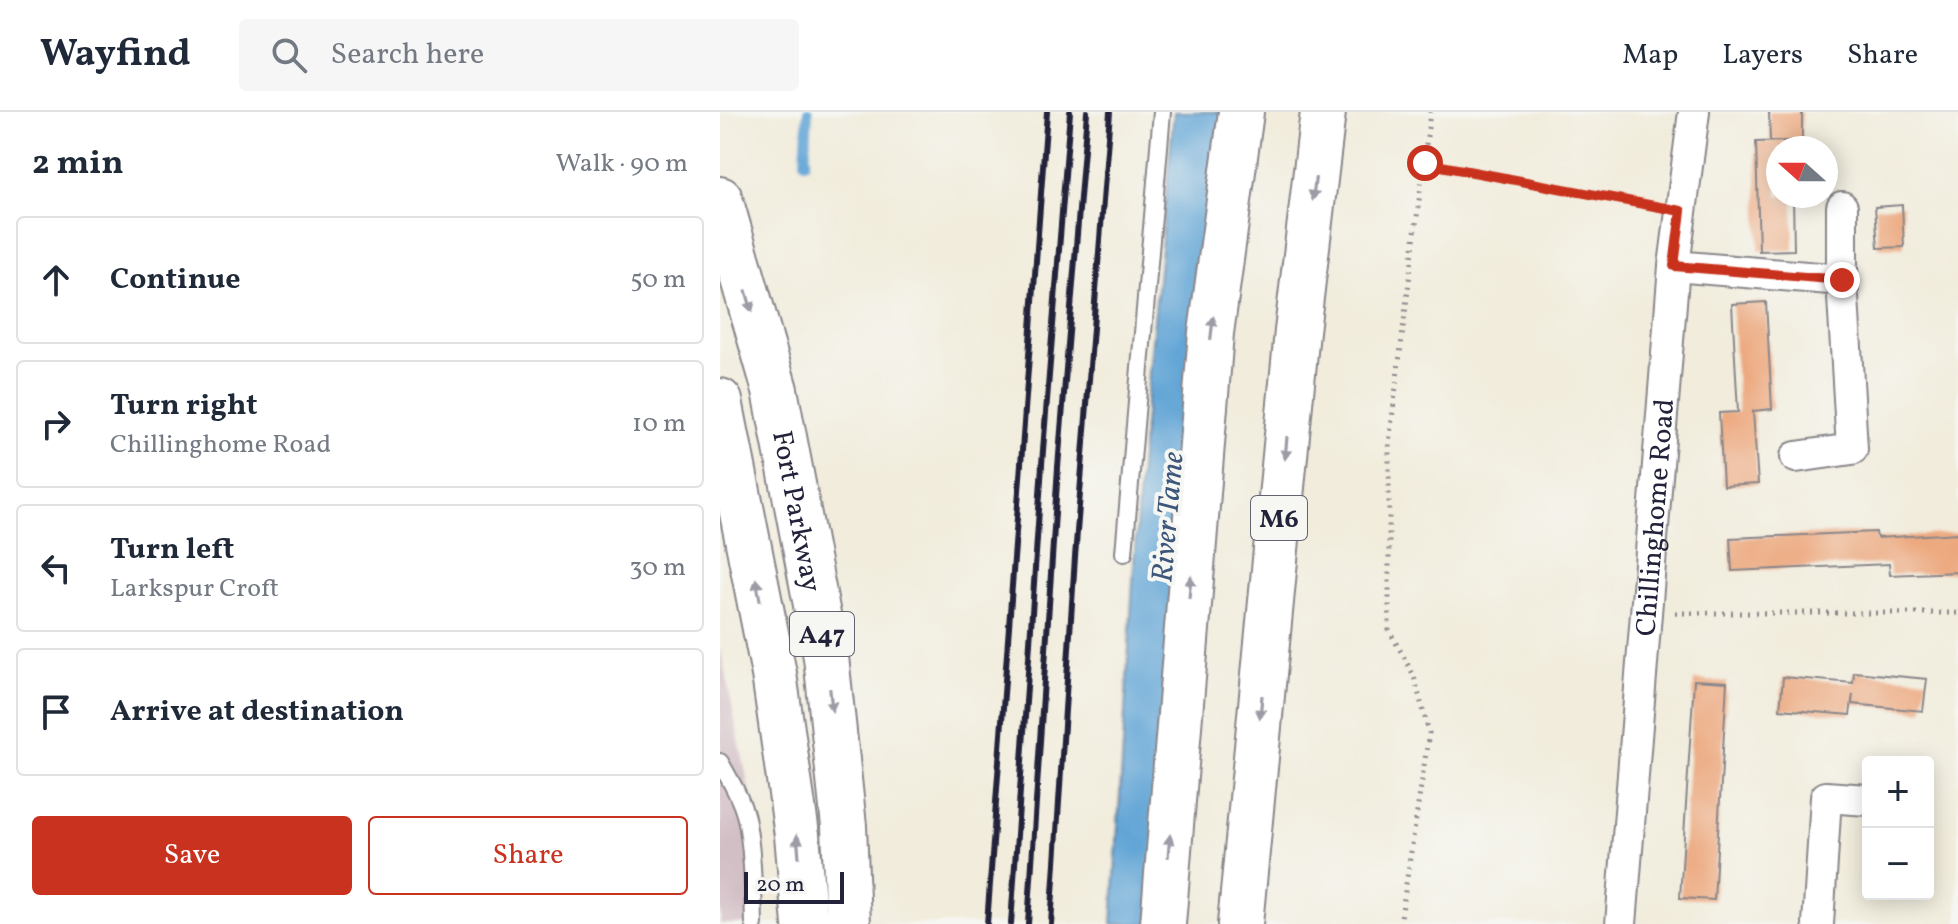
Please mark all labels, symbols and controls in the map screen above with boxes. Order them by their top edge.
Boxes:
search box [239,19,799,91]
text: Wayfind [40,29,191,82]
icon: search [267,33,311,77]
text: Search here [331,34,484,76]
text: Map [1622,36,1678,75]
text: Layers [1722,36,1803,75]
text: Share [1847,36,1918,75]
north arrow [1766,136,1838,208]
text: 2 min [32,141,124,188]
route start [1407,145,1443,181]
text: Walk · 90 m [556,146,688,182]
one-way arrow [1307,177,1320,202]
icon: ahead [34,258,78,302]
text: Continue [110,259,241,301]
text: 50 m [630,262,686,298]
route end [1824,262,1860,298]
one-way arrow [743,289,756,313]
one-way arrow [1205,315,1218,340]
text: Turn right [110,385,258,427]
street label: Chillinghome Road [1627,397,1685,638]
icon: right [34,402,78,446]
text: 10 m [632,406,686,442]
text: Chillinghome Road [110,427,331,463]
street label: Fort Parkway [761,428,830,596]
one-way arrow [1279,436,1292,461]
water label: River Tame [1142,450,1196,584]
road number: M6 [1251,496,1307,540]
text: Turn left [110,529,234,571]
icon: left [34,546,78,590]
text: 30 m [629,550,686,586]
text: Larkspur Croft [110,571,279,607]
one-way arrow [1184,574,1197,599]
one-way arrow [751,577,763,602]
road number: A47 [790,612,854,656]
one-way arrow [824,687,837,712]
icon: arrive [34,690,78,734]
text: Arrive at destination [110,691,404,733]
one-way arrow [1255,695,1268,720]
map controls [1862,756,1934,900]
button: + [1862,756,1934,828]
button: Save [32,816,352,895]
button: Share [368,816,688,895]
button: − [1862,828,1934,900]
one-way arrow [792,833,805,858]
one-way arrow [1163,833,1176,858]
scale bar [744,868,844,904]
text: 20 m [756,870,805,901]

